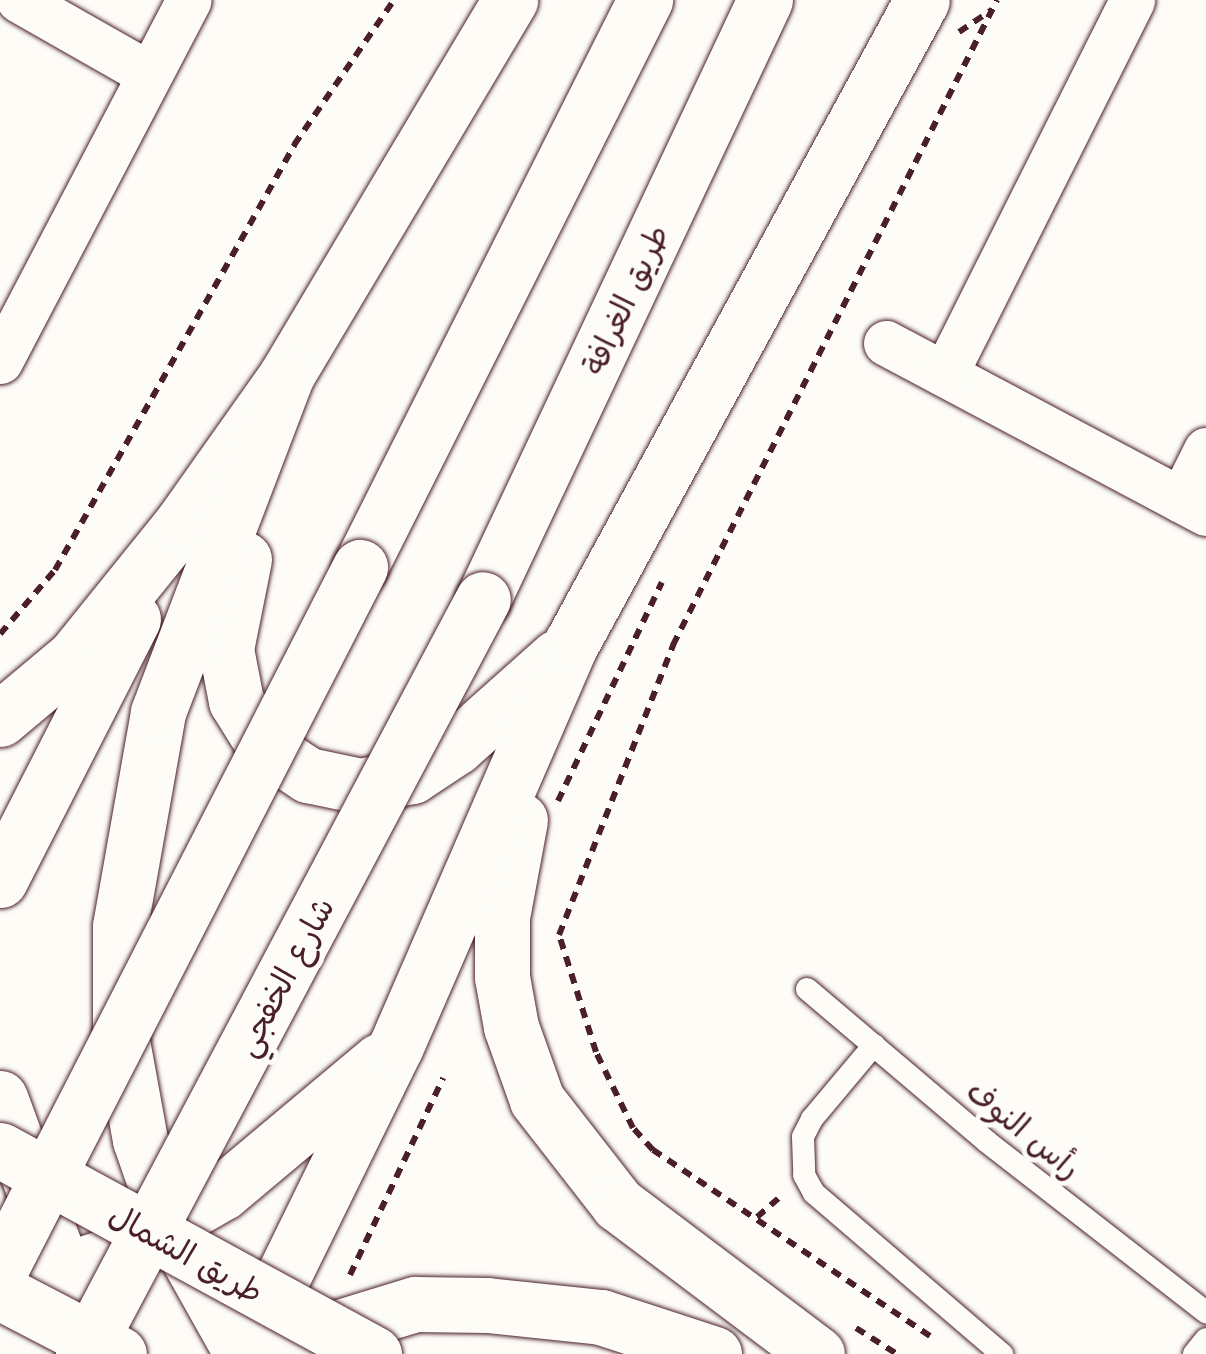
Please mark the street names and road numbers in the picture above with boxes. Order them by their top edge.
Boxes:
street label: طريق الغرافة [573,218,675,380]
street label: شارع الخفجي [225,890,341,1062]
street label: رأس النوف [960,1070,1090,1186]
street label: طريق الشمال [103,1194,271,1310]

